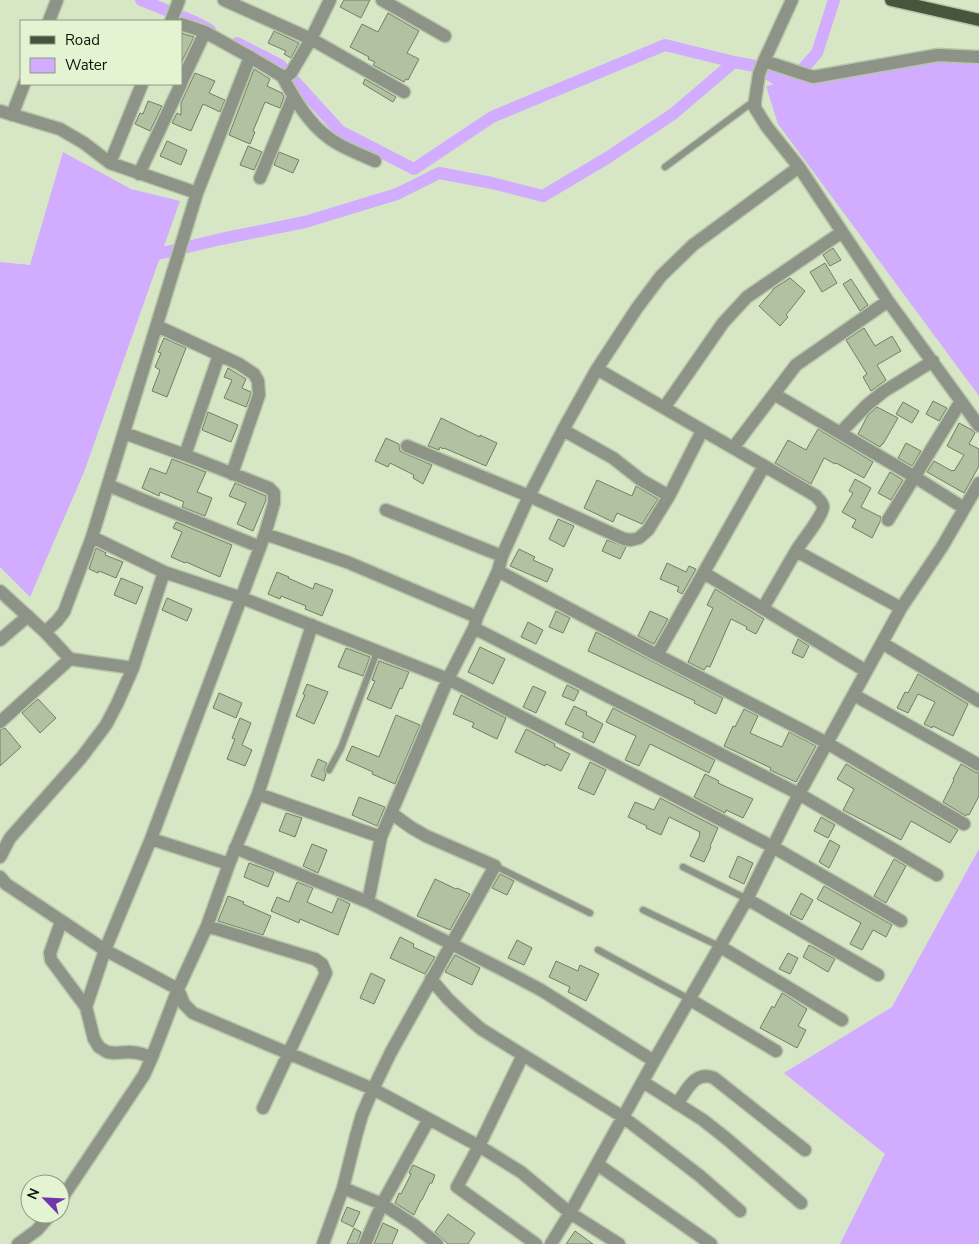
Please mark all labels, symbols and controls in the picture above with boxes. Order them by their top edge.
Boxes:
legend [20,20,182,85]
text: Road [65,30,100,50]
text: Water [65,55,108,75]
north arrow [20,1174,70,1224]
text: N [23,1185,44,1203]

